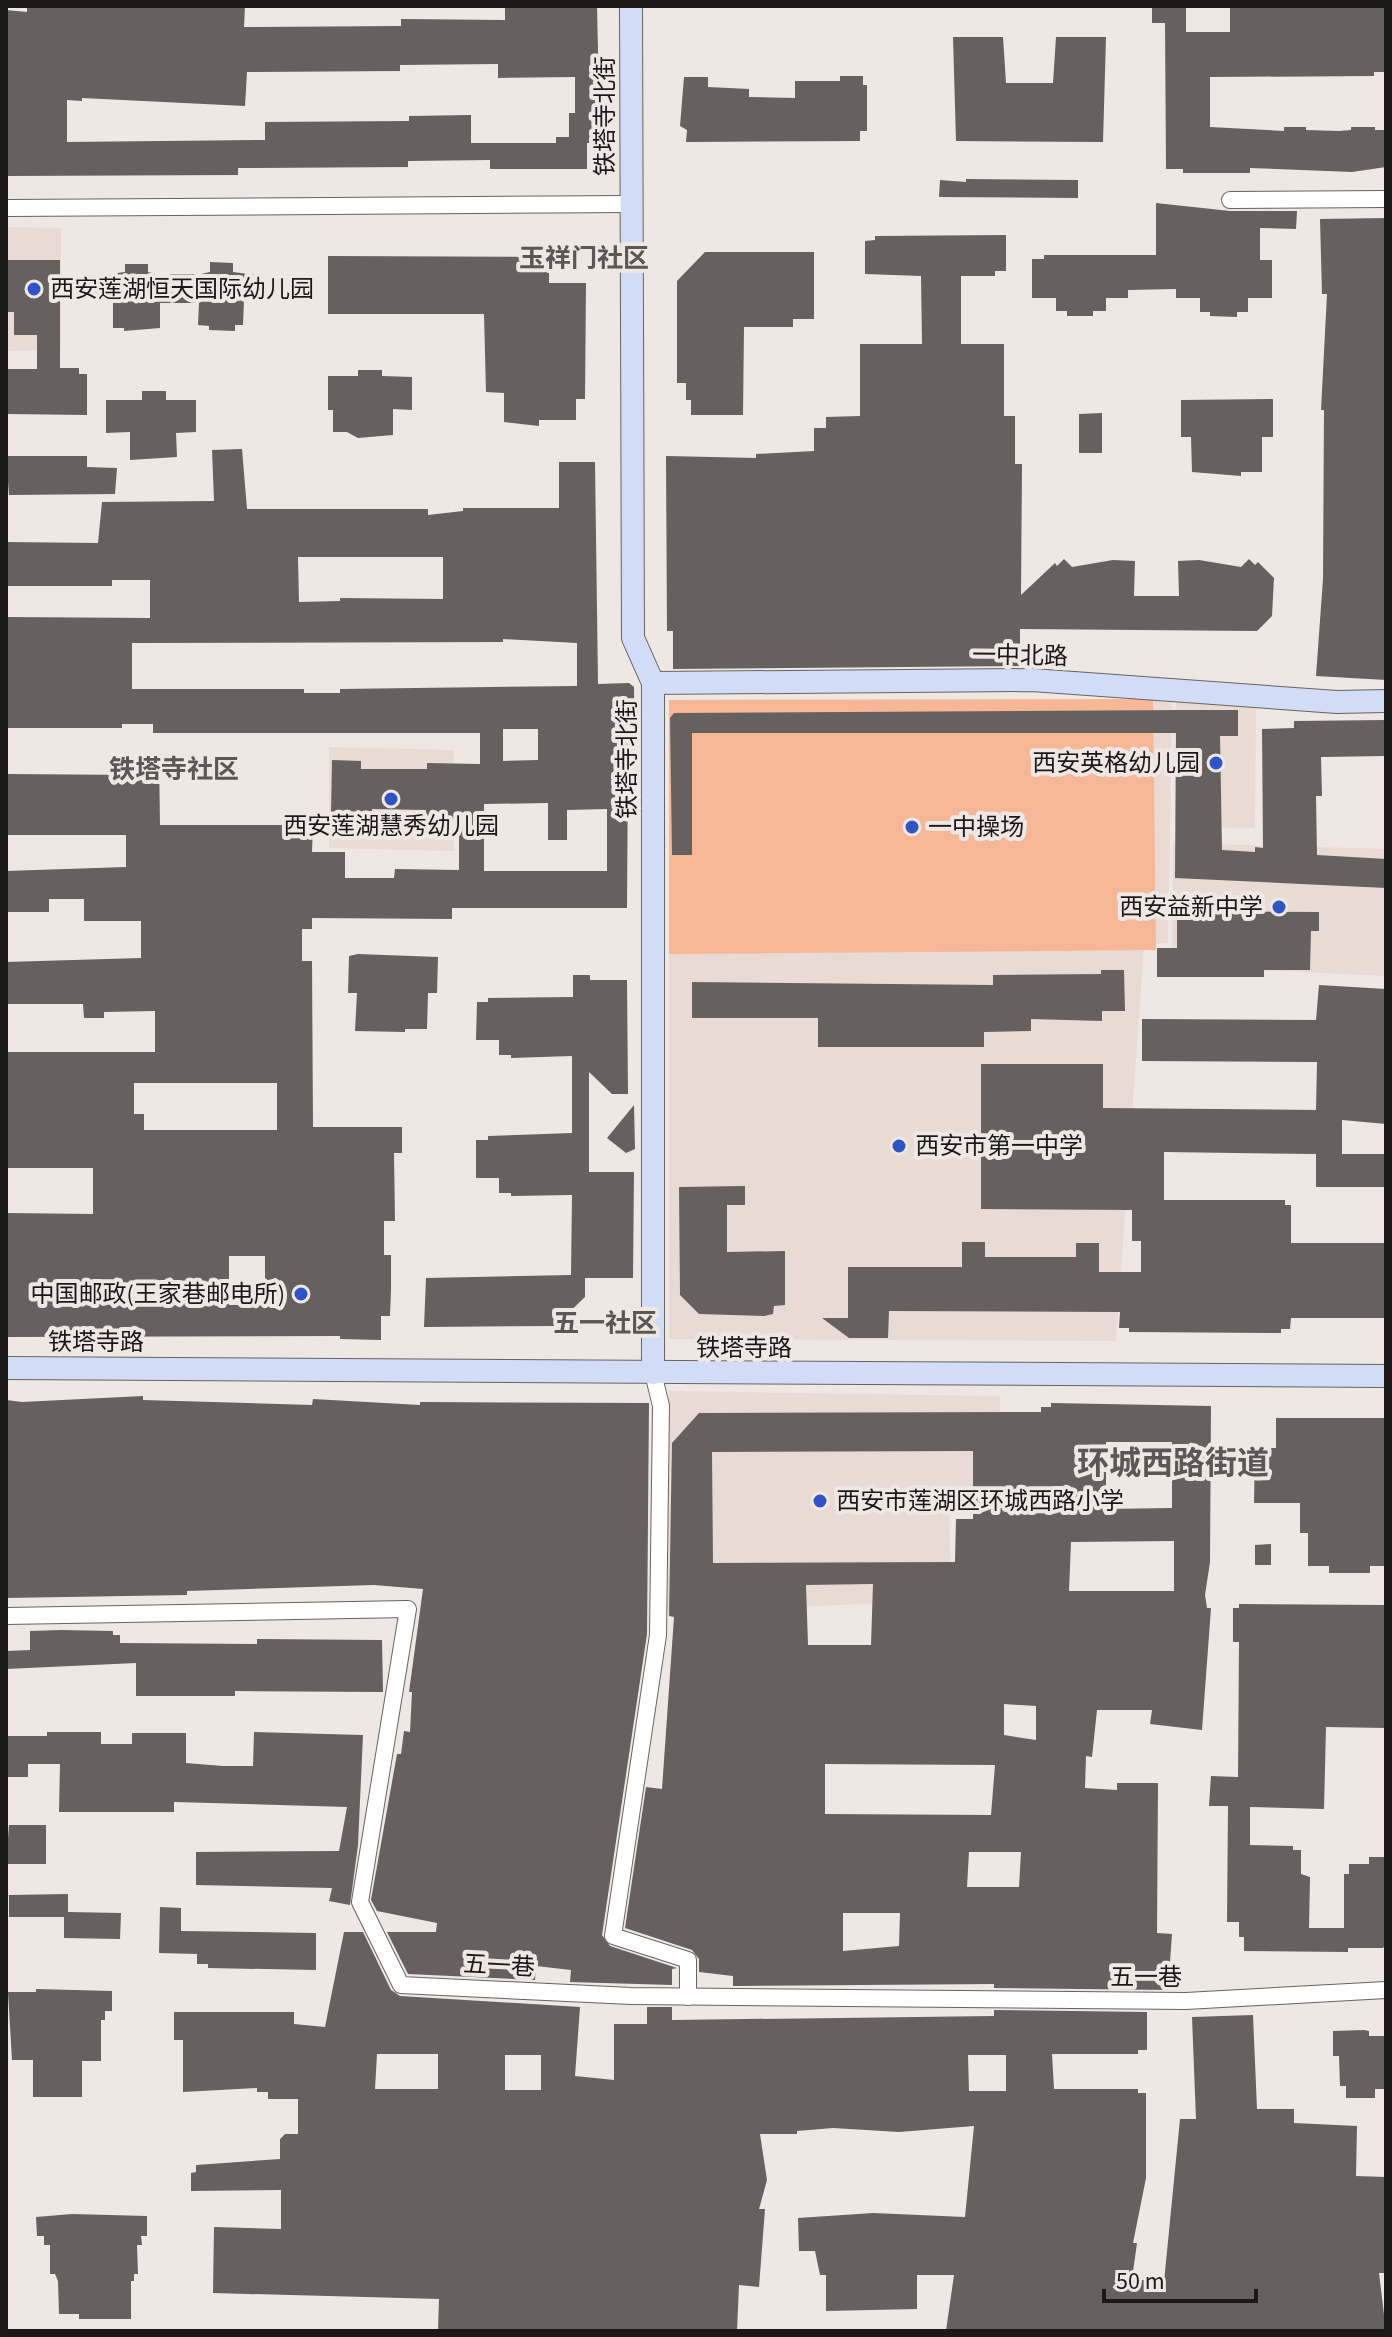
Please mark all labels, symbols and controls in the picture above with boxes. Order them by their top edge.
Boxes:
street label: 铁塔寺北街 [588,56,623,176]
district label: 玉祥门社区 [519,240,649,277]
place label: 西安莲湖恒天国际幼儿园 [50,272,314,307]
marker: 西安莲湖恒天国际幼儿园 [25,280,43,298]
street label: 一中北路 [972,638,1068,674]
street label: 铁塔寺北街 [610,699,645,819]
place label: 西安英格幼儿园 [1032,746,1200,781]
district label: 铁塔寺社区 [109,751,239,788]
marker: 西安英格幼儿园 [1207,754,1225,772]
marker: 西安莲湖慧秀幼儿园 [382,790,400,808]
place label: 西安莲湖慧秀幼儿园 [283,809,499,844]
place label: 一中操场 [928,810,1024,845]
marker: 一中操场 [903,818,921,836]
place label: 西安益新中学 [1119,890,1263,925]
marker: 西安益新中学 [1270,898,1288,916]
place label: 西安市第一中学 [915,1129,1083,1164]
marker: 西安市第一中学 [890,1137,908,1155]
place label: 中国邮政(王家巷邮电所) [30,1277,285,1312]
marker: 中国邮政(王家巷邮电所) [292,1285,310,1303]
district label: 五一社区 [553,1305,657,1342]
street label: 铁塔寺路 [48,1325,144,1360]
street label: 铁塔寺路 [696,1331,792,1366]
district label: 环城西路街道 [1077,1441,1269,1487]
place label: 西安市莲湖区环城西路小学 [836,1484,1124,1519]
marker: 西安市莲湖区环城西路小学 [811,1492,829,1510]
street label: 五一巷 [462,1947,536,1985]
street label: 五一巷 [1110,1960,1182,1995]
scale bar [1104,2253,1256,2303]
text: 50 m [1116,2264,1165,2299]

